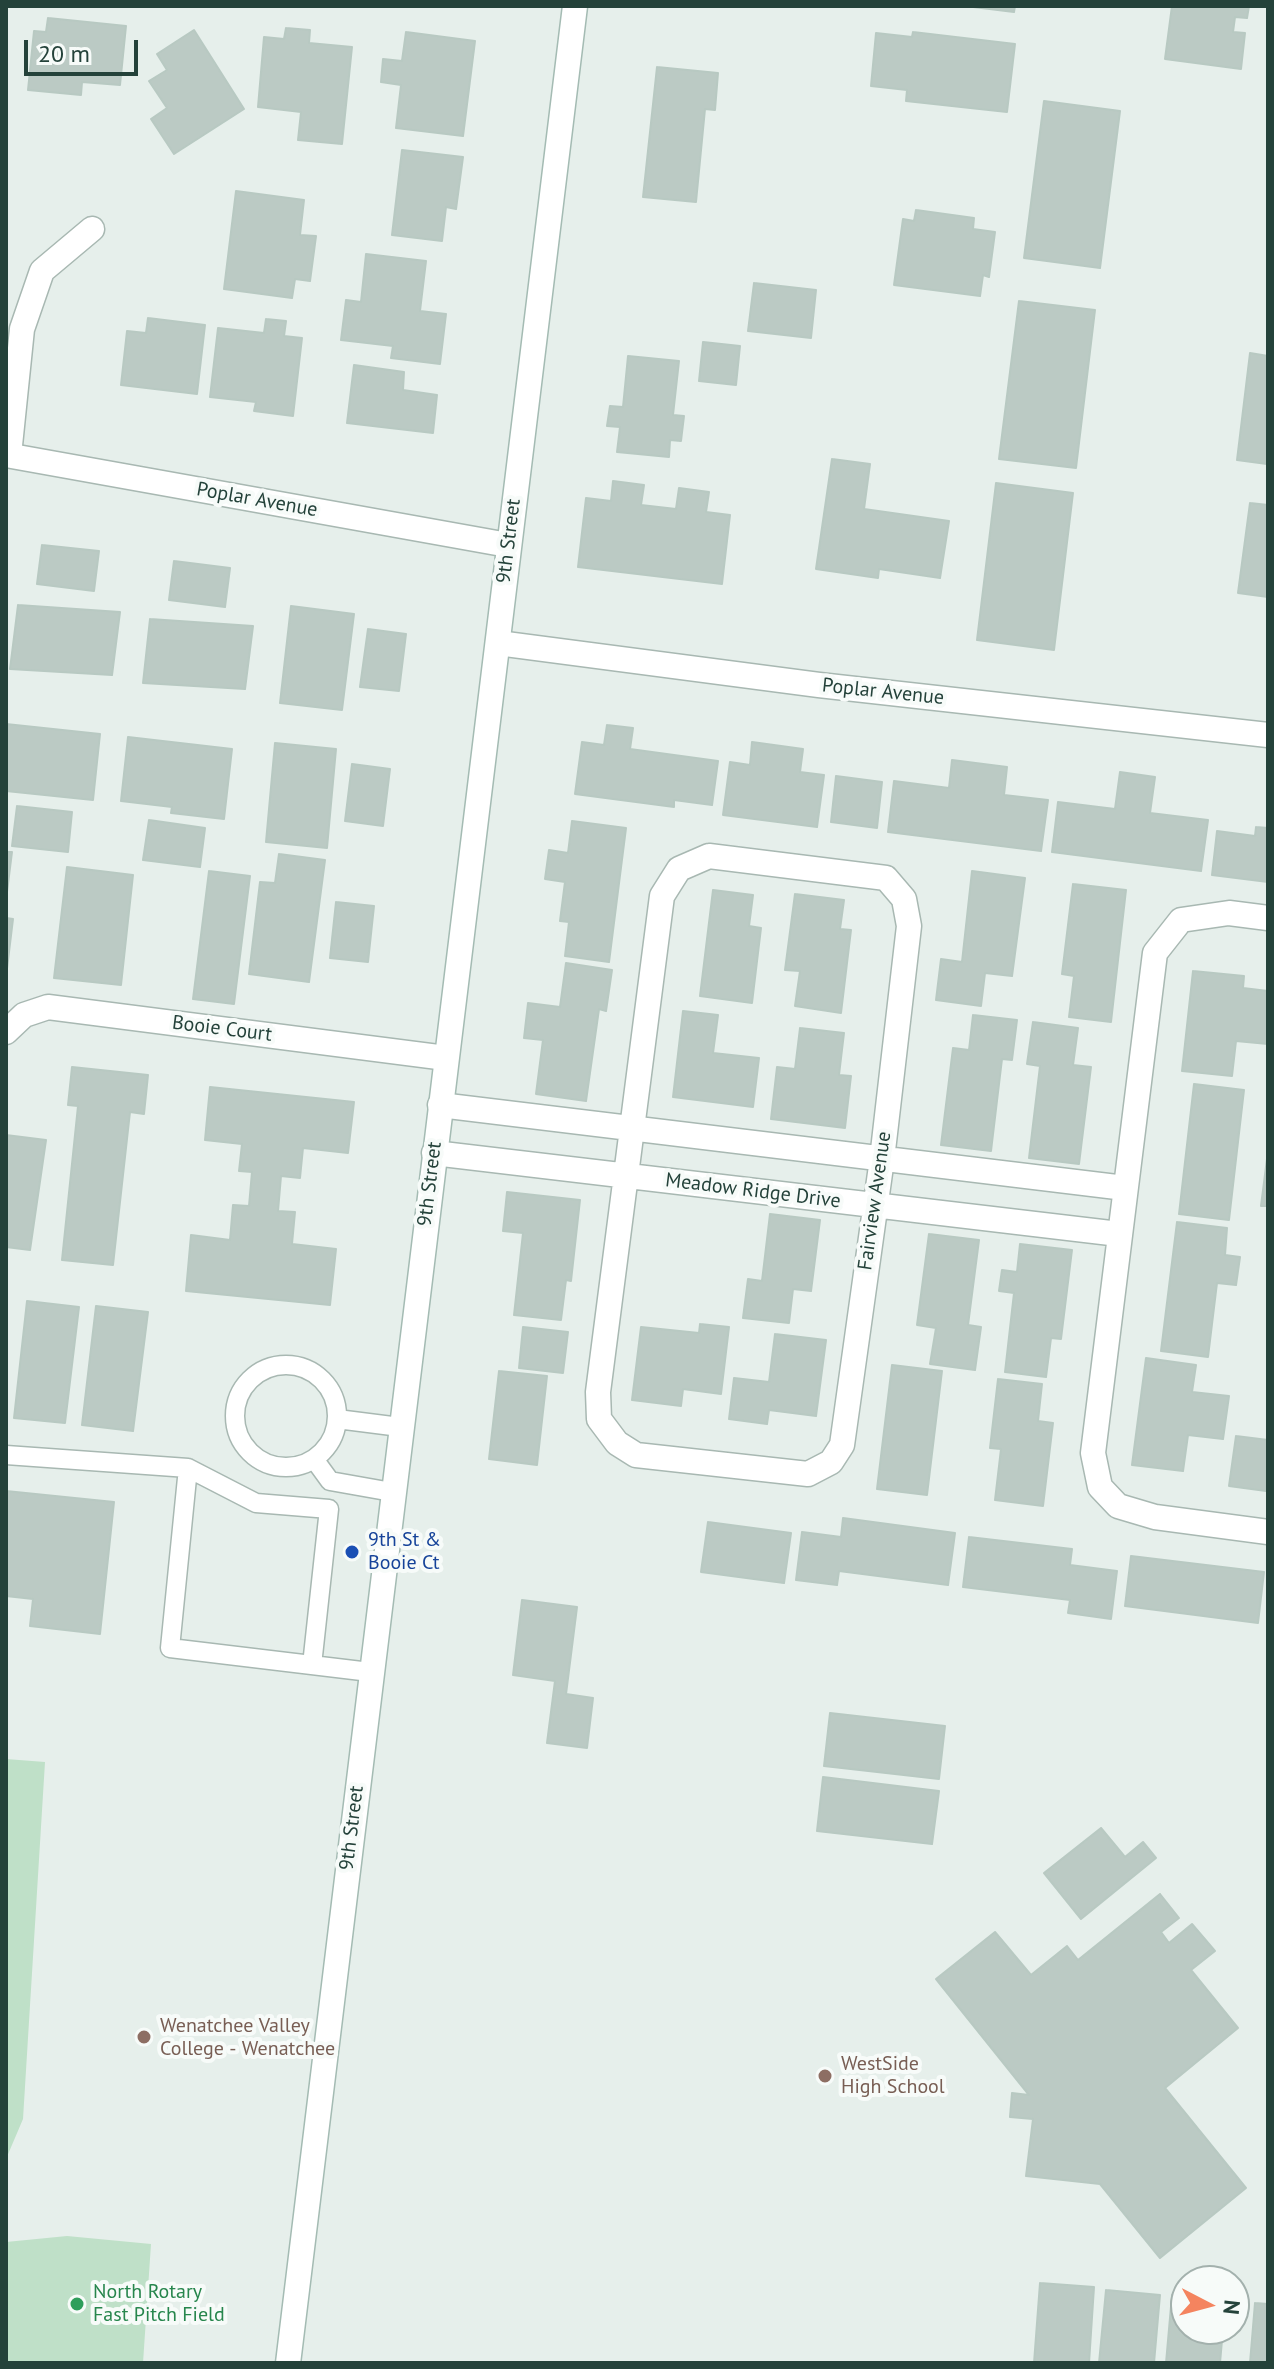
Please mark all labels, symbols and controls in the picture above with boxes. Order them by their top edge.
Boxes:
scale bar [28,24,142,74]
text: 20 m [38,38,90,69]
street label: Poplar Avenue [195,478,319,522]
street label: 9th Street [492,497,526,585]
street label: Poplar Avenue [821,674,945,710]
street label: Booie Court [171,1011,273,1047]
street label: Fairview Avenue [853,1130,897,1272]
street label: 9th Street [413,1140,447,1228]
street label: Meadow Ridge Drive [664,1168,842,1214]
place label: 9th St & Booie Ct [368,1528,441,1575]
marker: 9th St & Booie Ct [343,1543,361,1561]
street label: 9th Street [335,1784,369,1872]
place label: Wenatchee Valley College - Wenatchee [160,2014,335,2061]
marker: Wenatchee Valley College - Wenatchee [135,2028,153,2046]
place label: WestSide High School [841,2052,945,2099]
marker: WestSide High School [816,2067,834,2085]
north arrow [1170,2265,1250,2345]
place label: North Rotary Fast Pitch Field [93,2280,225,2327]
marker: North Rotary Fast Pitch Field [68,2295,86,2313]
text: N [1217,2299,1247,2316]

